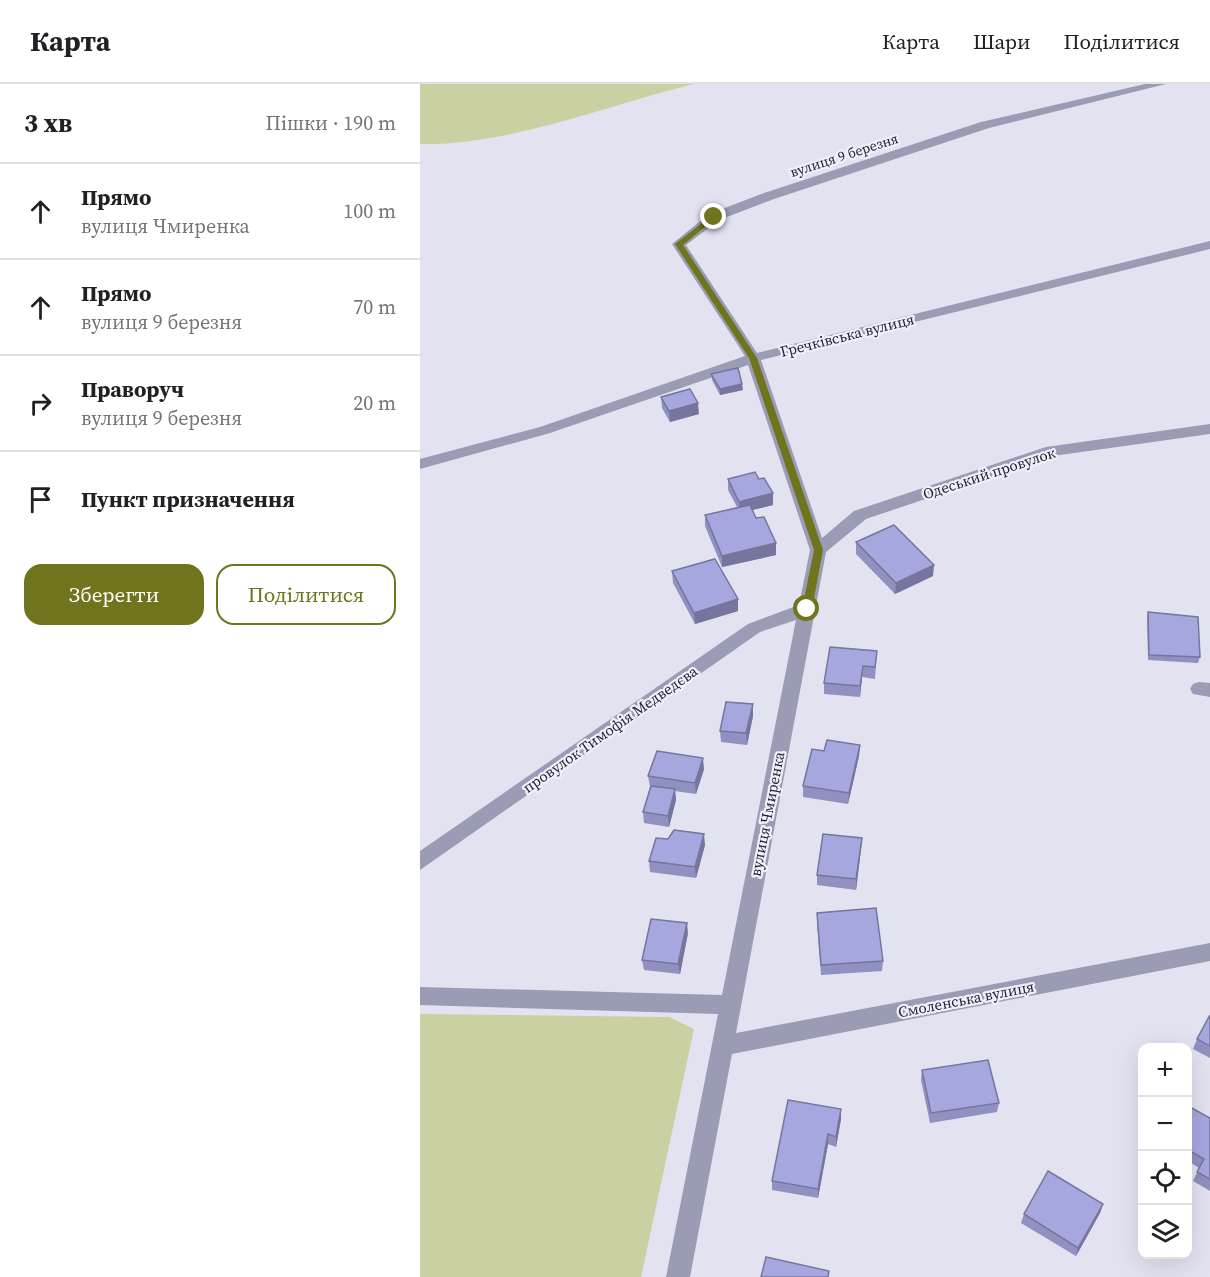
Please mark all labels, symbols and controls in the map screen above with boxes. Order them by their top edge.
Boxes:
text: Карта [30,22,111,60]
text: Карта [882,27,940,56]
text: Шари [973,27,1031,56]
text: Поділитися [1064,27,1180,56]
text: 3 хв [24,105,72,141]
text: Пішки · 190 m [265,109,396,137]
street label: вулиця 9 березня [787,128,901,182]
text: Прямо [81,182,151,212]
icon: ahead [24,195,57,228]
text: 100 m [343,197,396,225]
route end [700,203,726,229]
text: вулиця Чмиренка [81,212,250,240]
text: Прямо [81,278,151,308]
icon: ahead [24,291,57,324]
text: 70 m [353,293,396,321]
text: вулиця 9 березня [81,308,242,336]
street label: Гречківська вулиця [778,308,916,362]
text: Праворуч [81,374,184,404]
icon: right [24,387,57,420]
text: 20 m [353,389,396,417]
text: вулиця 9 березня [81,404,242,432]
street label: Одеський провулок [920,441,1059,504]
icon: arrive [24,483,57,516]
text: Пункт призначення [81,484,295,514]
button: Зберегти [24,564,204,625]
button: Поділитися [216,564,396,625]
route start [793,595,819,621]
street label: провулок Тимофія Медведєва [518,660,702,798]
street label: вулиця Чмиренка [745,750,789,878]
street label: Смоленська вулиця [896,975,1036,1023]
map controls [1138,1043,1192,1259]
button: + [1138,1043,1192,1097]
button: − [1138,1097,1192,1151]
button: locate [1138,1151,1192,1205]
button: layers [1138,1205,1192,1259]

